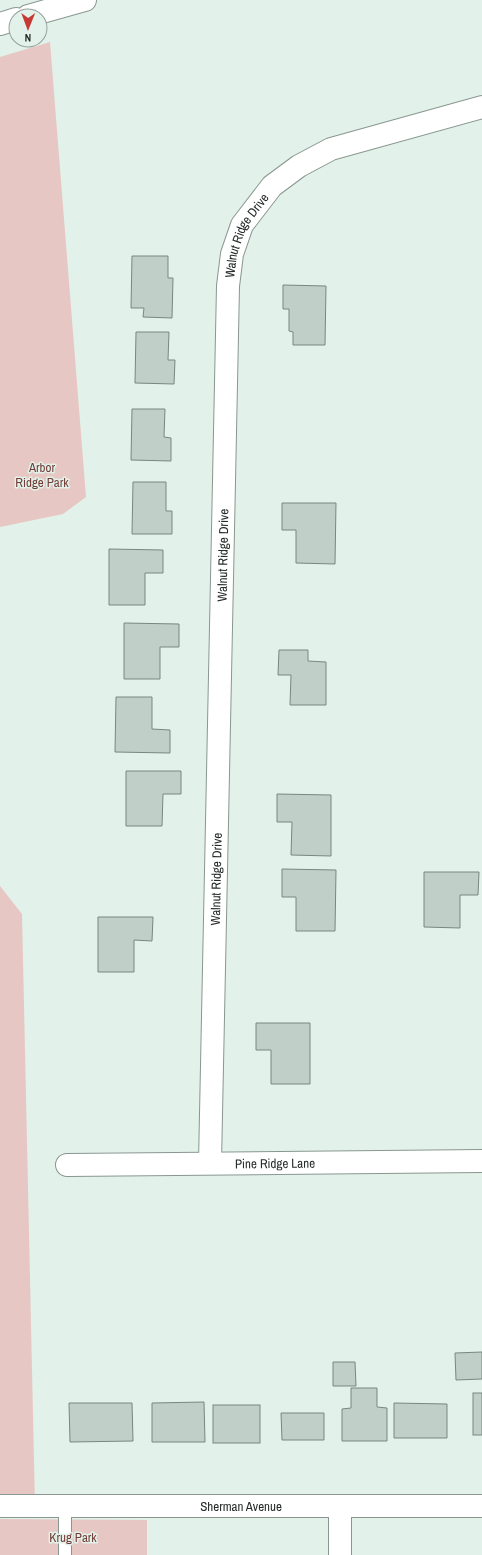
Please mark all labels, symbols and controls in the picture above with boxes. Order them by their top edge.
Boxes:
north arrow [8,8,48,48]
text: N [24,31,31,45]
street label: Walnut Ridge Drive [221,190,273,279]
park label: Arbor Ridge Park [15,459,69,491]
street label: Walnut Ridge Drive [214,509,232,602]
street label: Walnut Ridge Drive [207,832,226,926]
street label: Pine Ridge Lane [235,1155,315,1172]
street label: Sherman Avenue [200,1498,282,1515]
park label: Krug Park [49,1529,97,1546]

